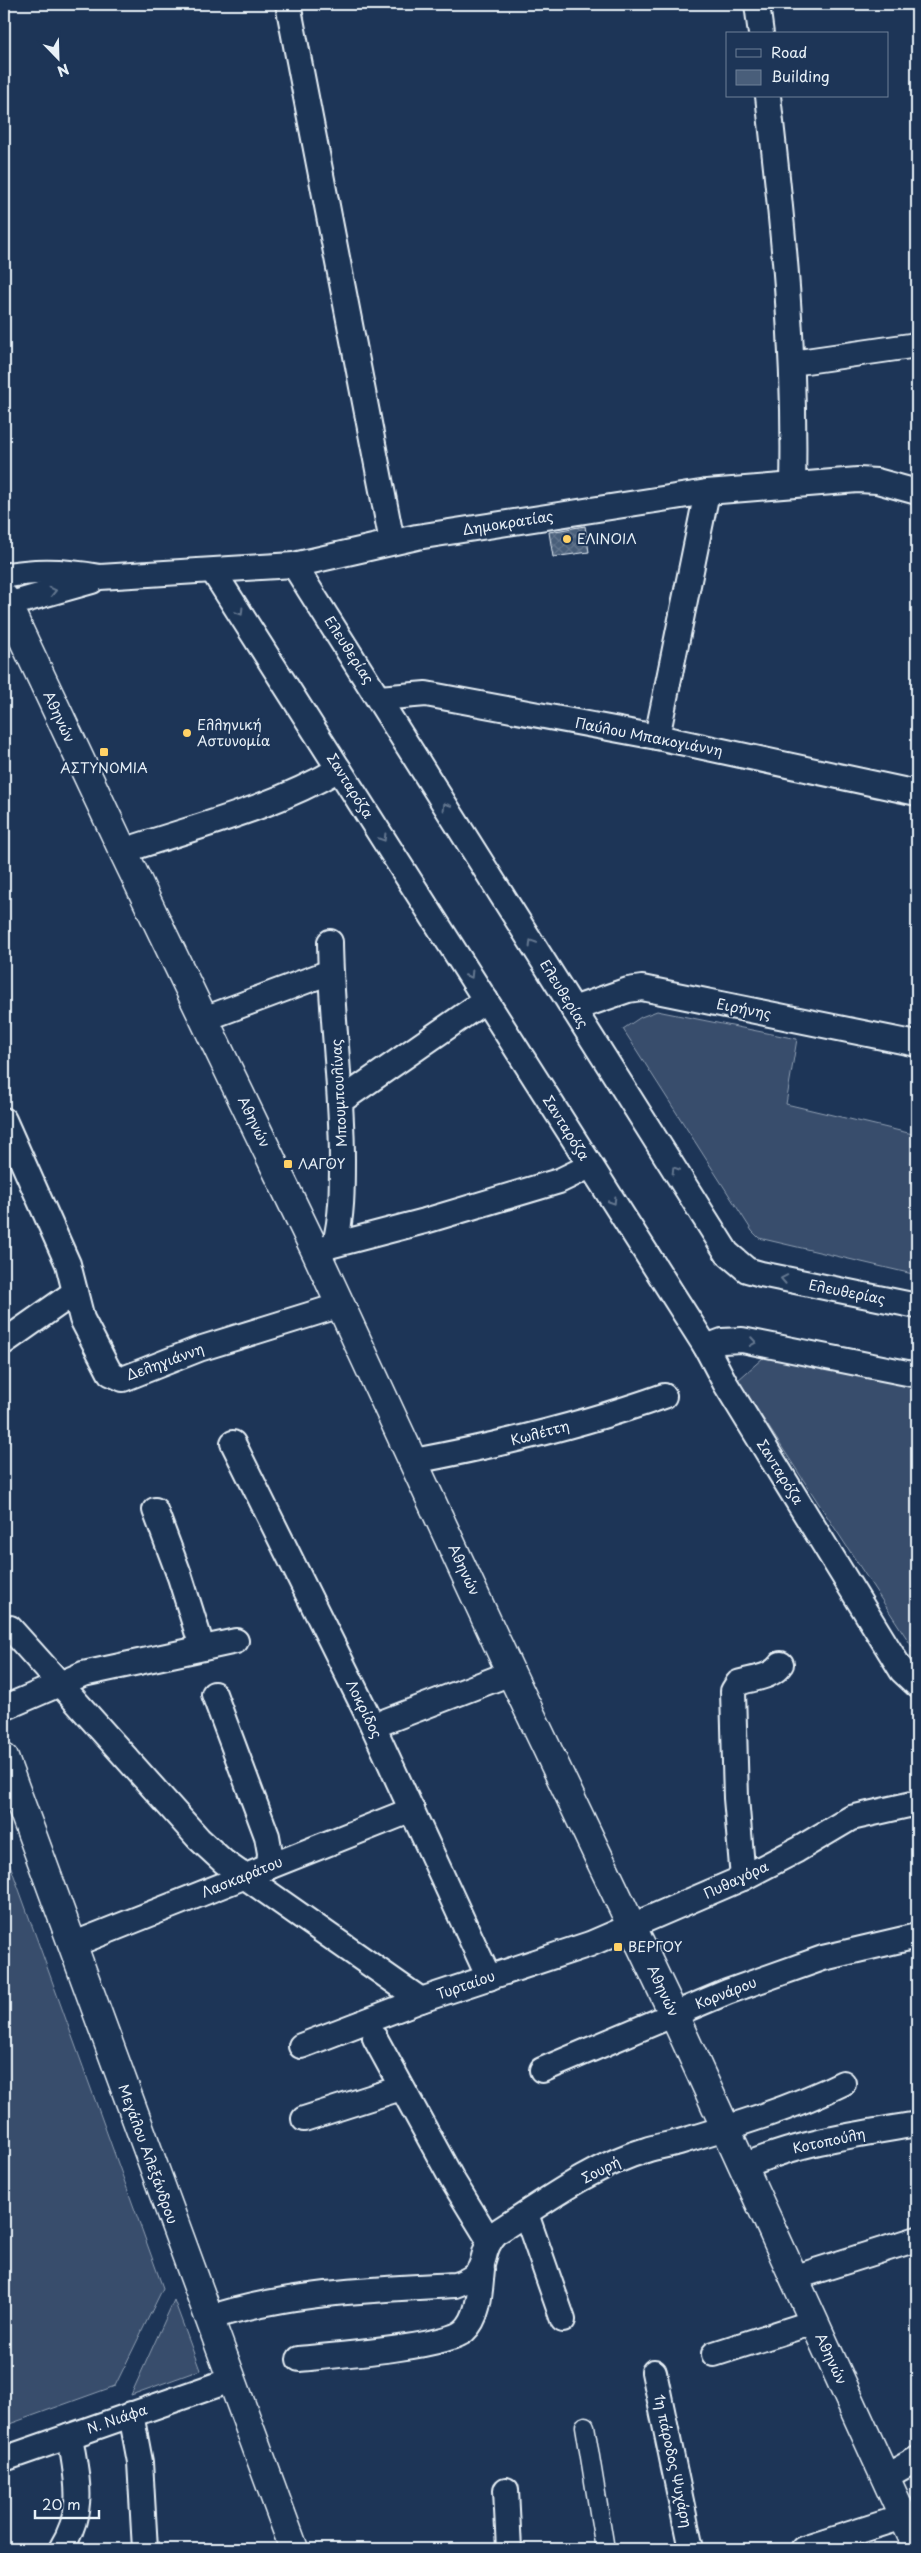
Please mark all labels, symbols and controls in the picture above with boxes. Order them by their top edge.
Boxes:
north arrow [32,32,82,82]
legend [726,32,888,98]
text: Road [771,40,807,63]
text: N [54,59,72,82]
text: Building [771,64,830,87]
street label: Δημοκρατίας [461,505,555,540]
place label: ΕΛΙΝΟΙΛ [577,528,637,549]
marker: ΕΛΙΝΟΙΛ [561,533,573,545]
one-way arrow [49,586,58,597]
one-way arrow [233,606,243,615]
street label: Ελευθερίας [320,612,379,688]
street label: Αθηνών [38,688,81,746]
street label: Παύλου Μπακογιάννη [573,712,725,761]
place label: Ελληνική Αστυνομία [197,714,270,751]
marker: Ελληνική Αστυνομία [181,727,193,739]
marker: ΑΣΤΥΝΟΜΙΑ [98,746,110,758]
street label: Σανταρόζα [322,749,379,823]
place label: ΑΣΤΥΝΟΜΙΑ [60,757,148,778]
one-way arrow [443,802,453,811]
one-way arrow [377,832,386,841]
one-way arrow [529,940,538,949]
street label: Ελευθερίας [535,955,594,1032]
one-way arrow [464,969,473,979]
street label: Ειρήνης [715,993,773,1024]
street label: Μπουμπουλίνας [325,1038,352,1148]
street label: Σανταρόζα [538,1091,595,1165]
street label: Αθηνών [233,1093,276,1151]
place label: ΛΑΓΟΥ [298,1153,346,1174]
marker: ΛΑΓΟΥ [282,1158,294,1170]
one-way arrow [671,1166,681,1175]
one-way arrow [607,1196,616,1205]
one-way arrow [779,1274,788,1285]
street label: Ελευθερίας [807,1274,887,1309]
one-way arrow [749,1336,758,1346]
street label: Δεληγιάννη [123,1338,207,1385]
street label: Κωλέττη [508,1415,572,1450]
street label: Σανταρόζα [752,1435,809,1509]
street label: Αθηνών [443,1541,486,1599]
street label: Λοκρίδος [341,1676,388,1742]
street label: Λασκαράτου [198,1851,286,1902]
street label: Πυθαγόρα [700,1855,772,1904]
place label: ΒΕΡΓΟΥ [628,1936,683,1957]
marker: ΒΕΡΓΟΥ [612,1941,624,1953]
street label: Αθηνών [642,1962,685,2020]
street label: Τυρταίου [434,1965,498,2004]
street label: Κορνάρου [692,1971,760,2014]
street label: Μεγάλου Αλεξάνδρου [113,2081,184,2227]
street label: Κοτοπούλη [791,2123,867,2158]
street label: Σουρή [578,2151,624,2188]
street label: Αθηνών [810,2330,853,2388]
street label: 1η πάροδος Ψυχάρη [649,2392,698,2530]
street label: Ν. Νιάφα [84,2398,150,2439]
scale bar [35,2488,99,2520]
text: 20 m [42,2492,81,2515]

